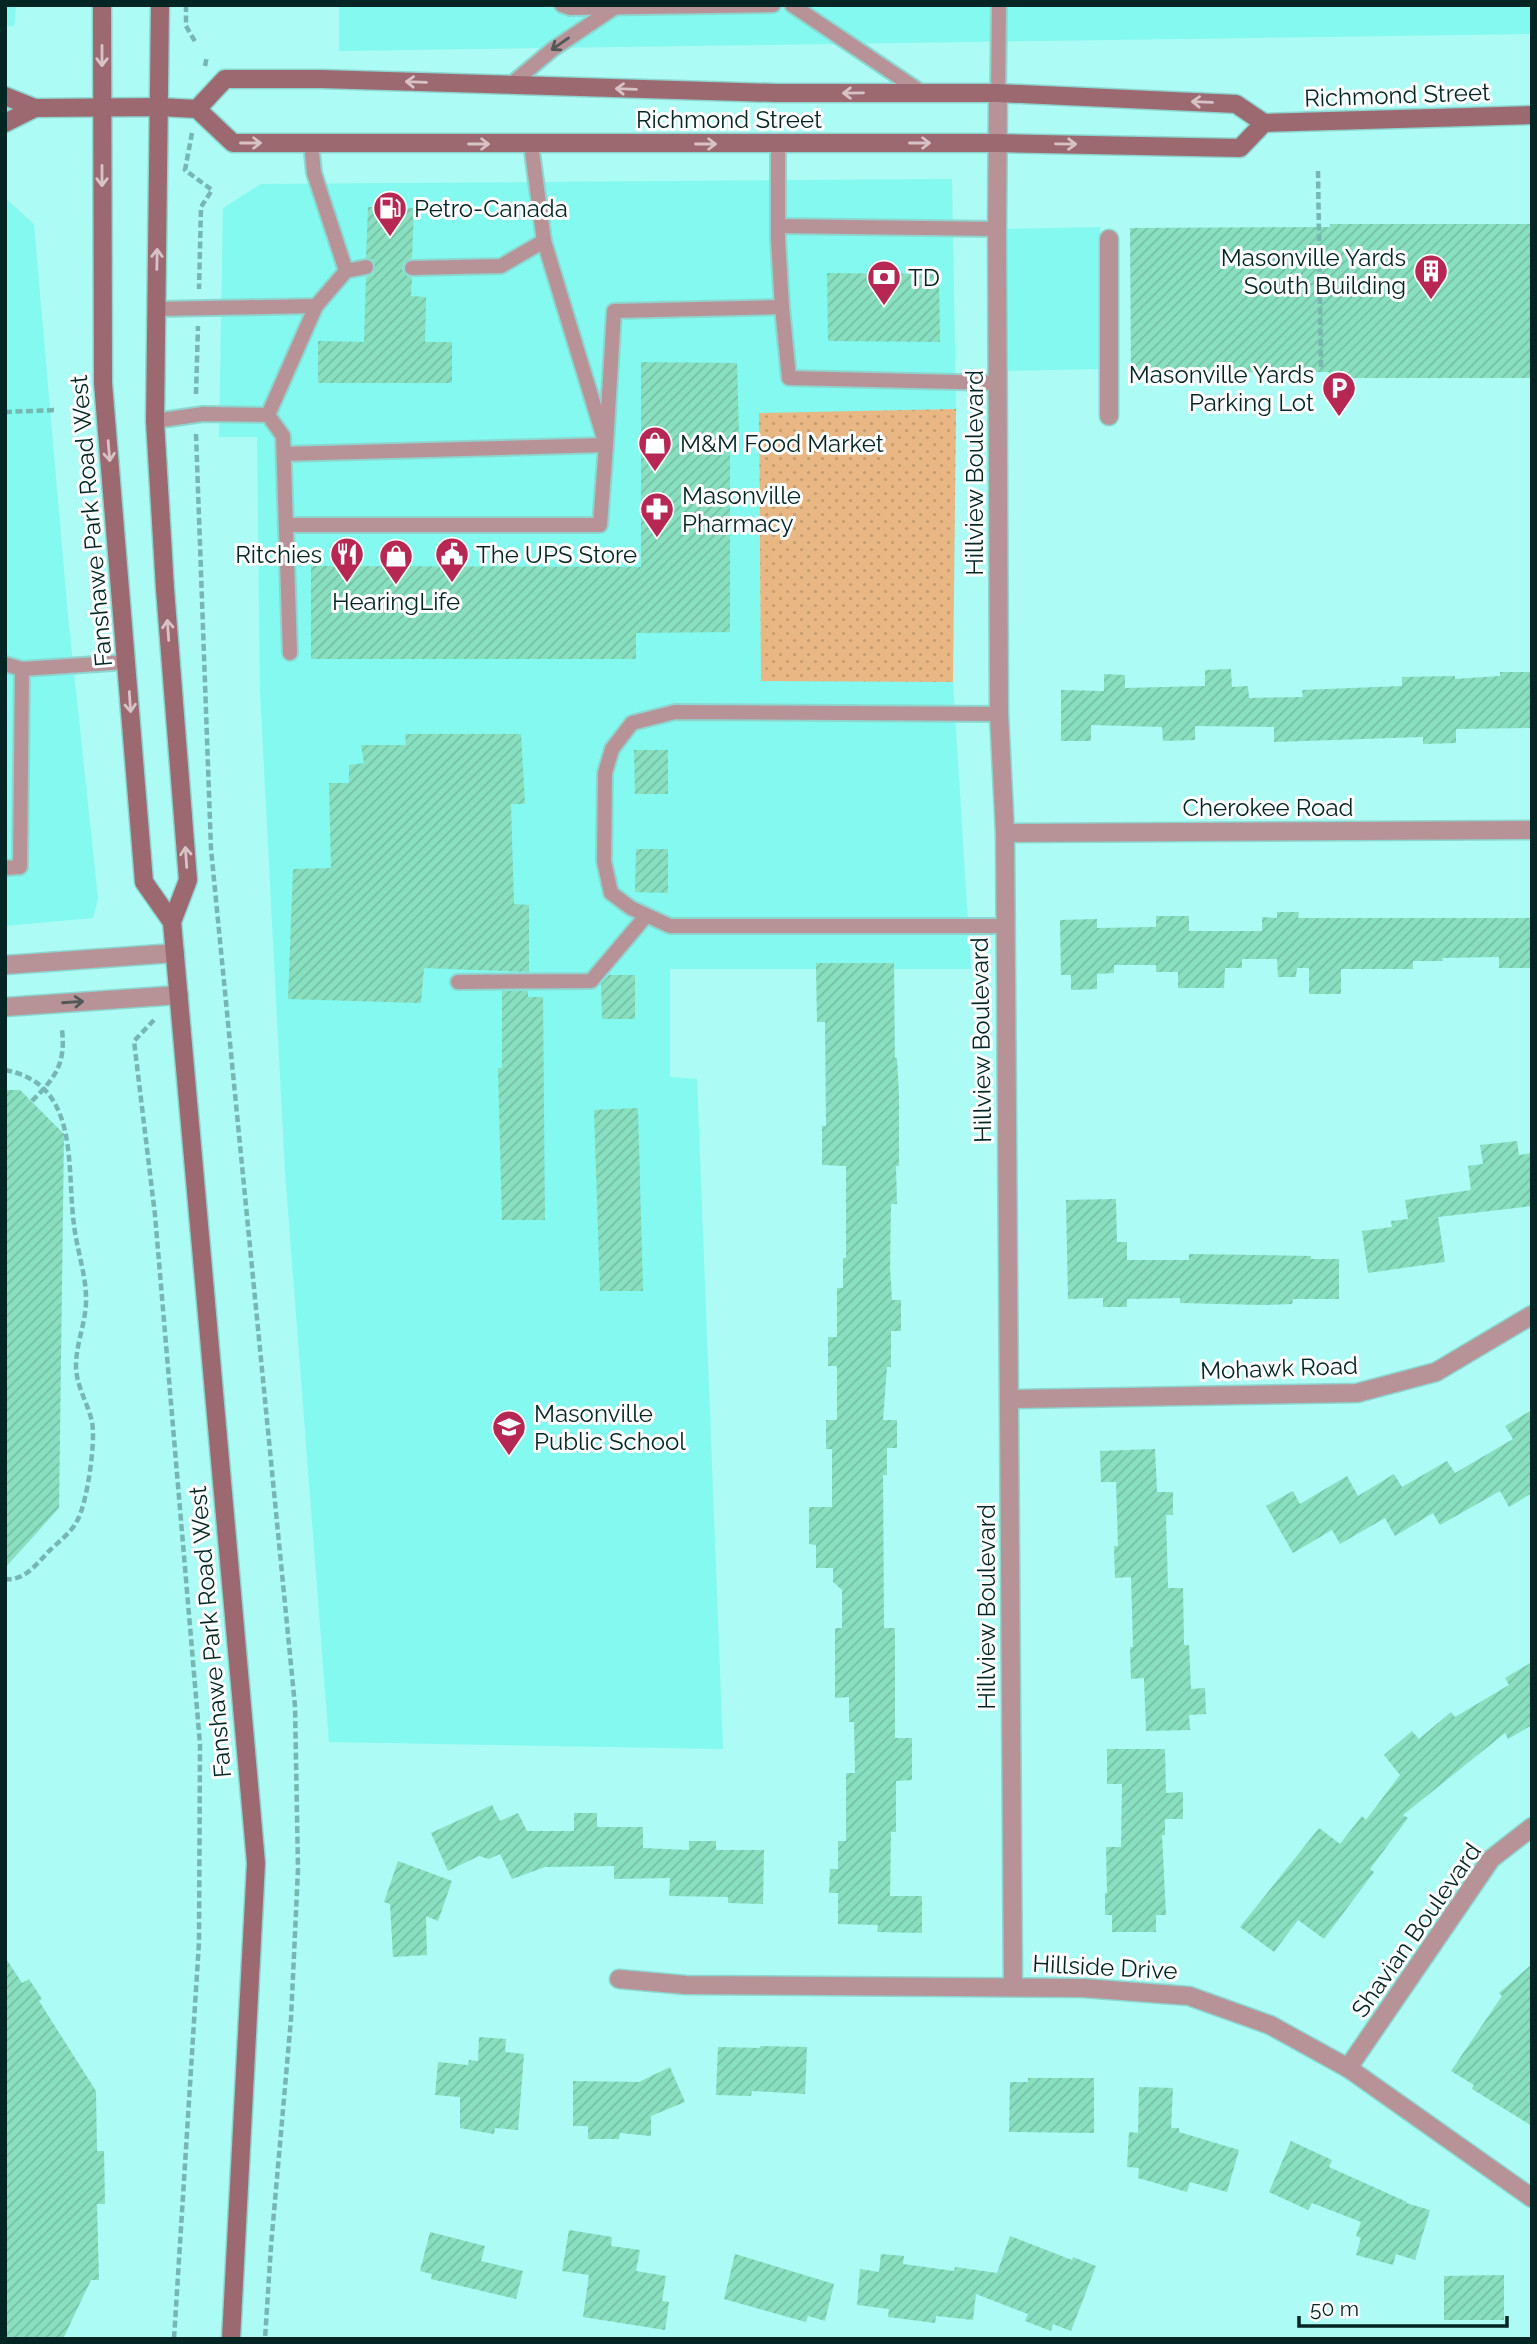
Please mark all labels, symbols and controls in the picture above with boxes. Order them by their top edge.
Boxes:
one-way arrow [551,37,570,51]
one-way arrow [95,45,109,68]
one-way arrow [405,76,428,89]
street label: Richmond Street [1304,77,1490,113]
one-way arrow [614,82,637,96]
one-way arrow [842,86,865,100]
one-way arrow [1191,96,1214,109]
street label: Richmond Street [636,105,822,134]
one-way arrow [240,136,263,150]
one-way arrow [908,136,931,150]
one-way arrow [467,137,490,151]
one-way arrow [695,137,718,151]
one-way arrow [1054,137,1077,151]
one-way arrow [95,164,109,187]
fuel station icon: Petro-Canada [371,189,409,238]
place label: Petro-Canada [414,194,568,223]
place label: Masonville Yards South Building [1221,243,1406,300]
one-way arrow [150,247,163,270]
building icon: Masonville Yards South Building [1412,252,1450,301]
bank icon: TD [865,258,903,307]
place label: TD [908,263,940,292]
place label: Masonville Yards Parking Lot [1129,360,1314,417]
parking icon: Masonville Yards Parking Lot [1320,369,1358,418]
street label: Hillview Boulevard [960,370,989,576]
street label: Fanshawe Park Road West [64,374,118,668]
shop icon: M&M Food Market [636,424,674,473]
place label: M&M Food Market [680,429,884,458]
one-way arrow [103,440,116,462]
place label: Masonville Pharmacy [682,481,801,538]
pharmacy icon: Masonville Pharmacy [638,490,676,539]
restaurant icon: Ritchies [328,535,366,584]
public building icon: The UPS Store [433,535,471,584]
shop icon: HearingLife [377,537,415,586]
place label: Ritchies [235,540,322,569]
place label: The UPS Store [476,540,637,569]
place label: HearingLife [332,587,460,616]
one-way arrow [161,619,174,642]
one-way arrow [124,691,137,714]
street label: Cherokee Road [1183,793,1353,822]
one-way arrow [179,846,192,869]
street label: Hillview Boulevard [965,937,997,1143]
one-way arrow [62,995,84,1008]
street label: Mohawk Road [1200,1351,1358,1385]
place label: Masonville Public School [534,1399,686,1456]
school or university icon: Masonville Public School [490,1408,528,1457]
street label: Fanshawe Park Road West [183,1485,237,1779]
street label: Hillview Boulevard [972,1504,1001,1710]
street label: Shavian Boulevard [1345,1837,1487,2023]
street label: Hillside Drive [1032,1949,1178,1985]
scale bar [1299,2284,1507,2328]
text: 50 m [1310,2296,1359,2321]

